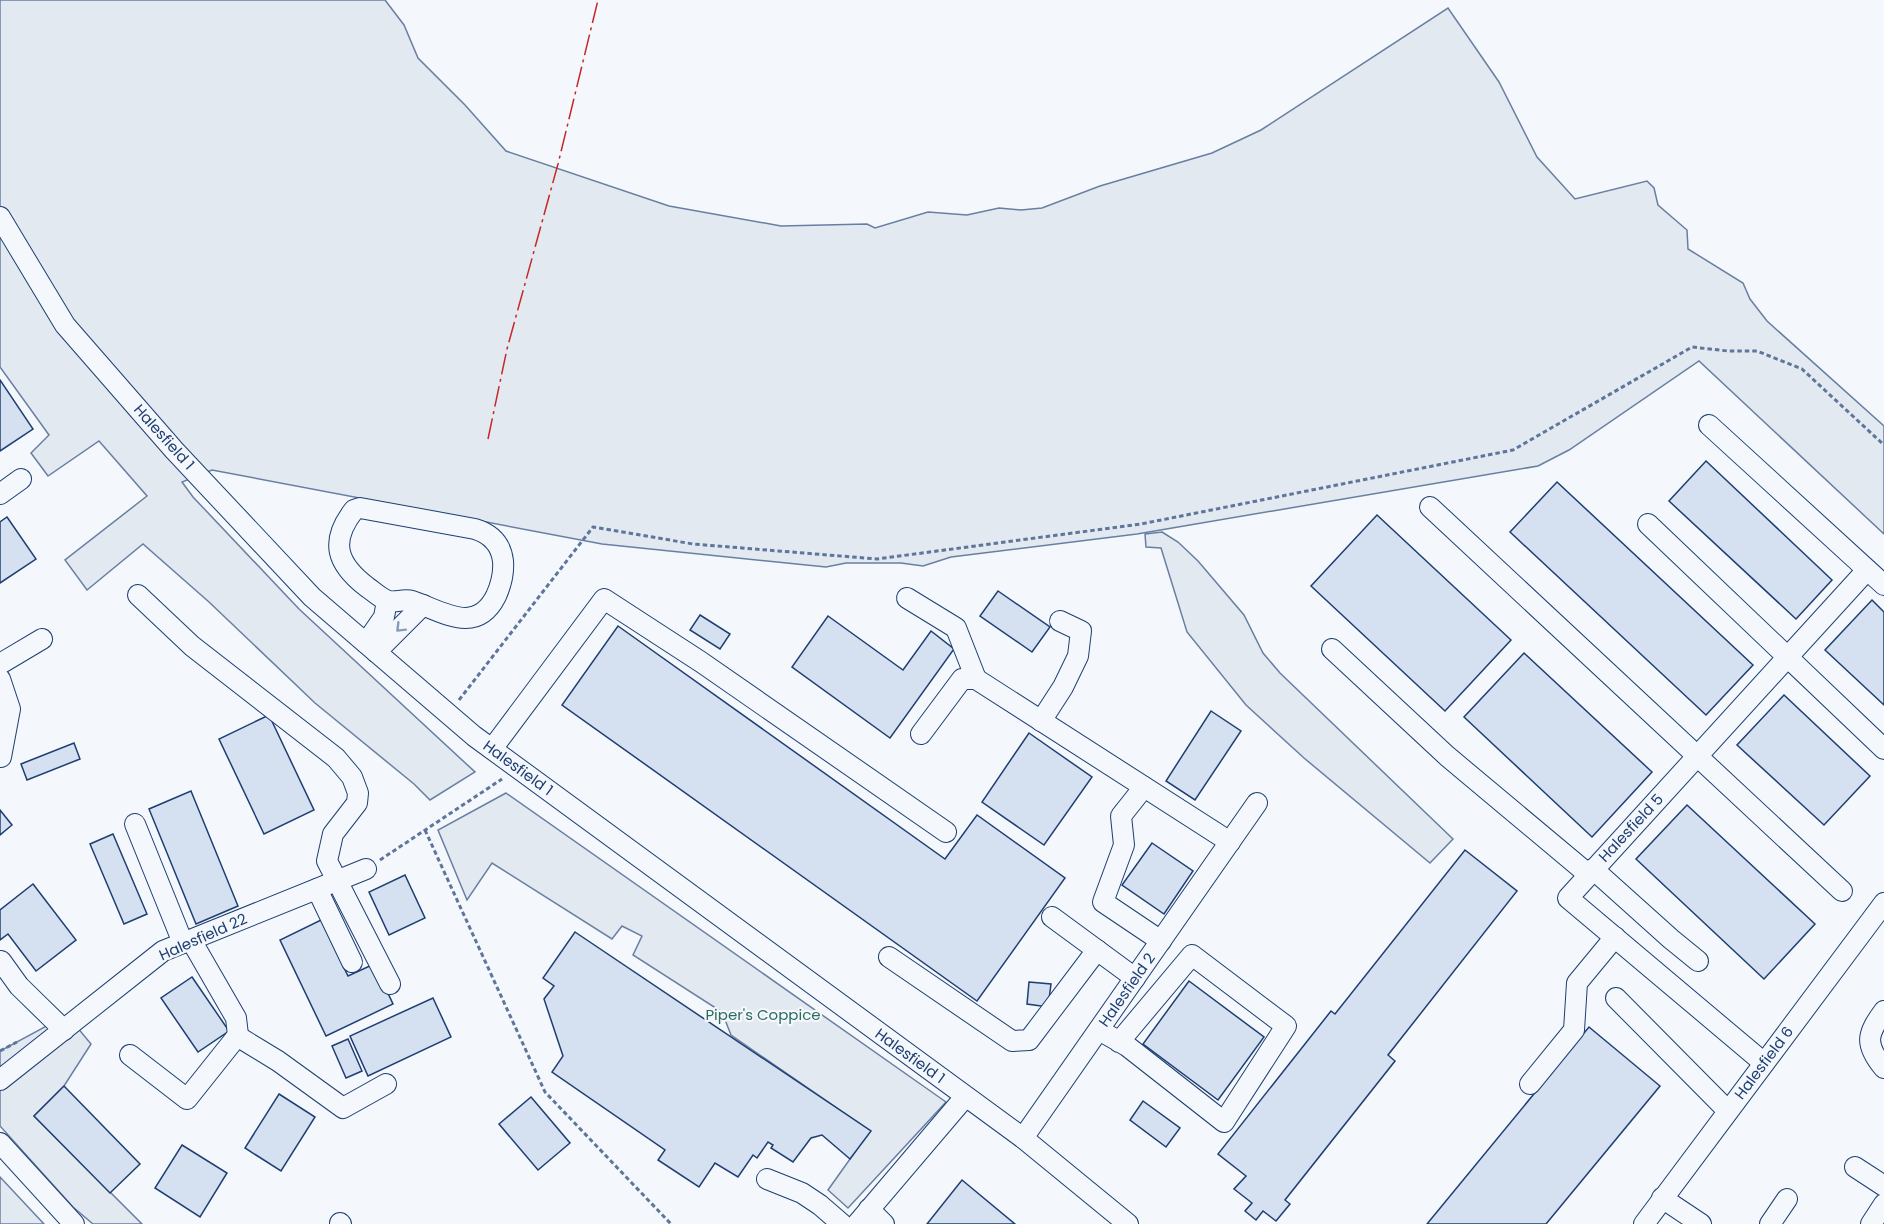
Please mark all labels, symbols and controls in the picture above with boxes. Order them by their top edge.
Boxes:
street label: Halesfield 1 [129,399,200,474]
one-way arrow [396,621,407,632]
street label: Halesfield 1 [479,735,558,800]
street label: Halesfield 5 [1593,789,1668,866]
street label: Halesfield 22 [155,908,250,965]
street label: Halesfield 2 [1093,949,1160,1031]
park label: Piper's Coppice [705,1004,821,1025]
street label: Halesfield 6 [1729,1022,1798,1104]
street label: Halesfield 1 [871,1023,950,1088]

